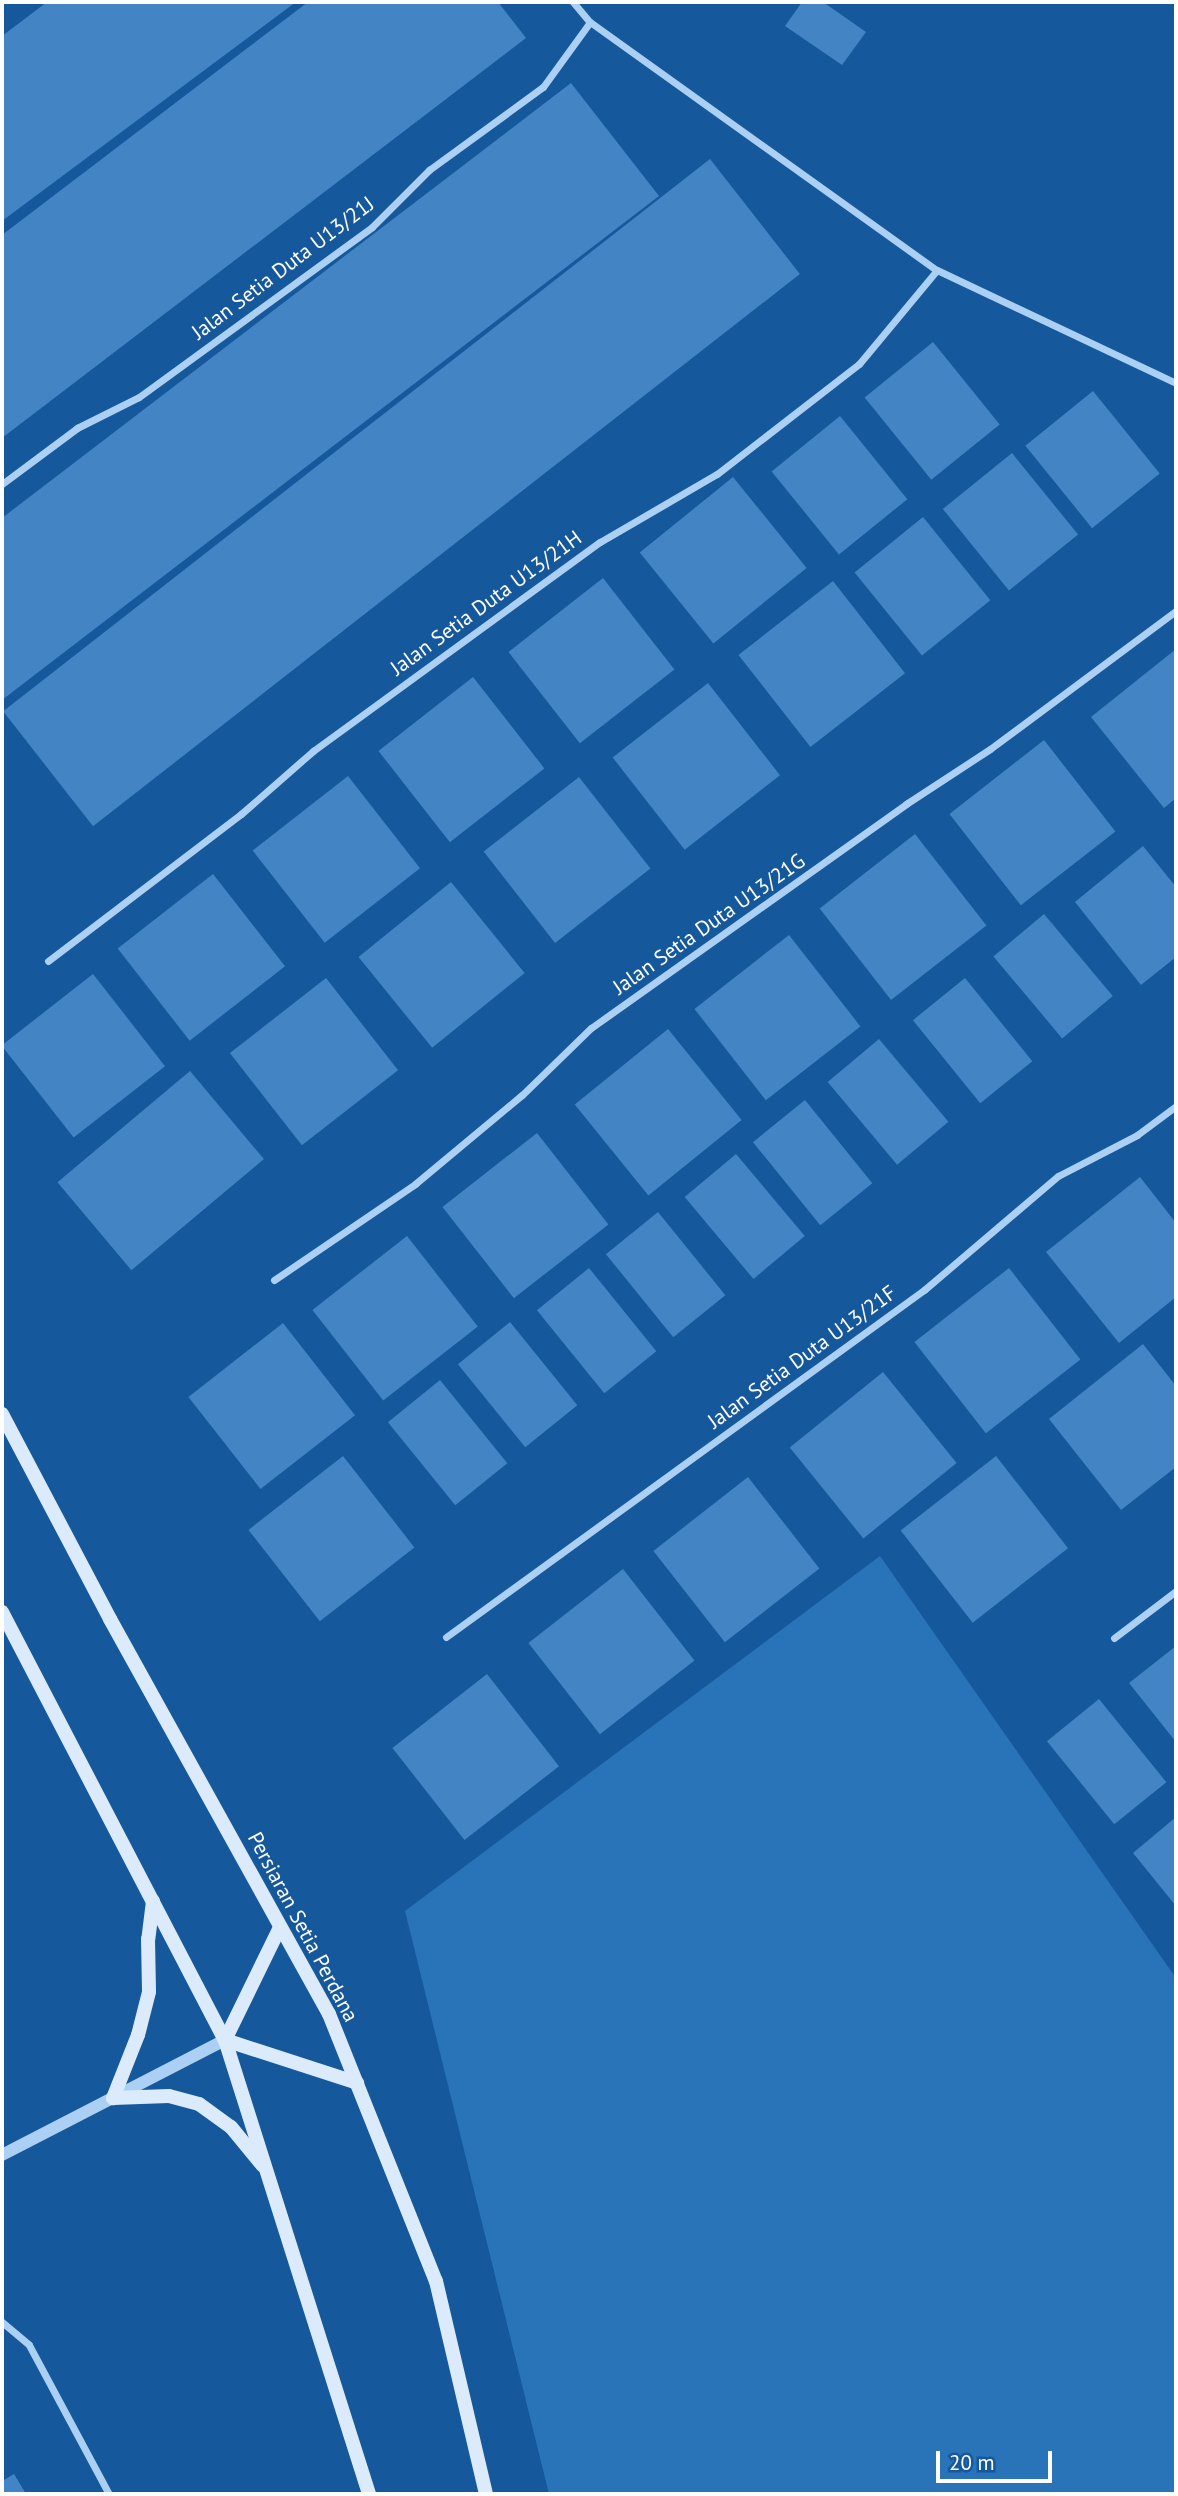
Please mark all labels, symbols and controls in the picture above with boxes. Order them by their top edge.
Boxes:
street label: Jalan Setia Duta U13/21J [187,191,379,345]
street label: Jalan Setia Duta U13/21H [386,525,586,681]
street label: Jalan Setia Duta U13/21G [608,848,810,1000]
street label: Jalan Setia Duta U13/21F [703,1280,901,1434]
street label: Persiaran Setia Perdana [242,1828,364,2026]
scale bar [940,2436,1056,2480]
text: 20 m [949,2449,995,2476]

